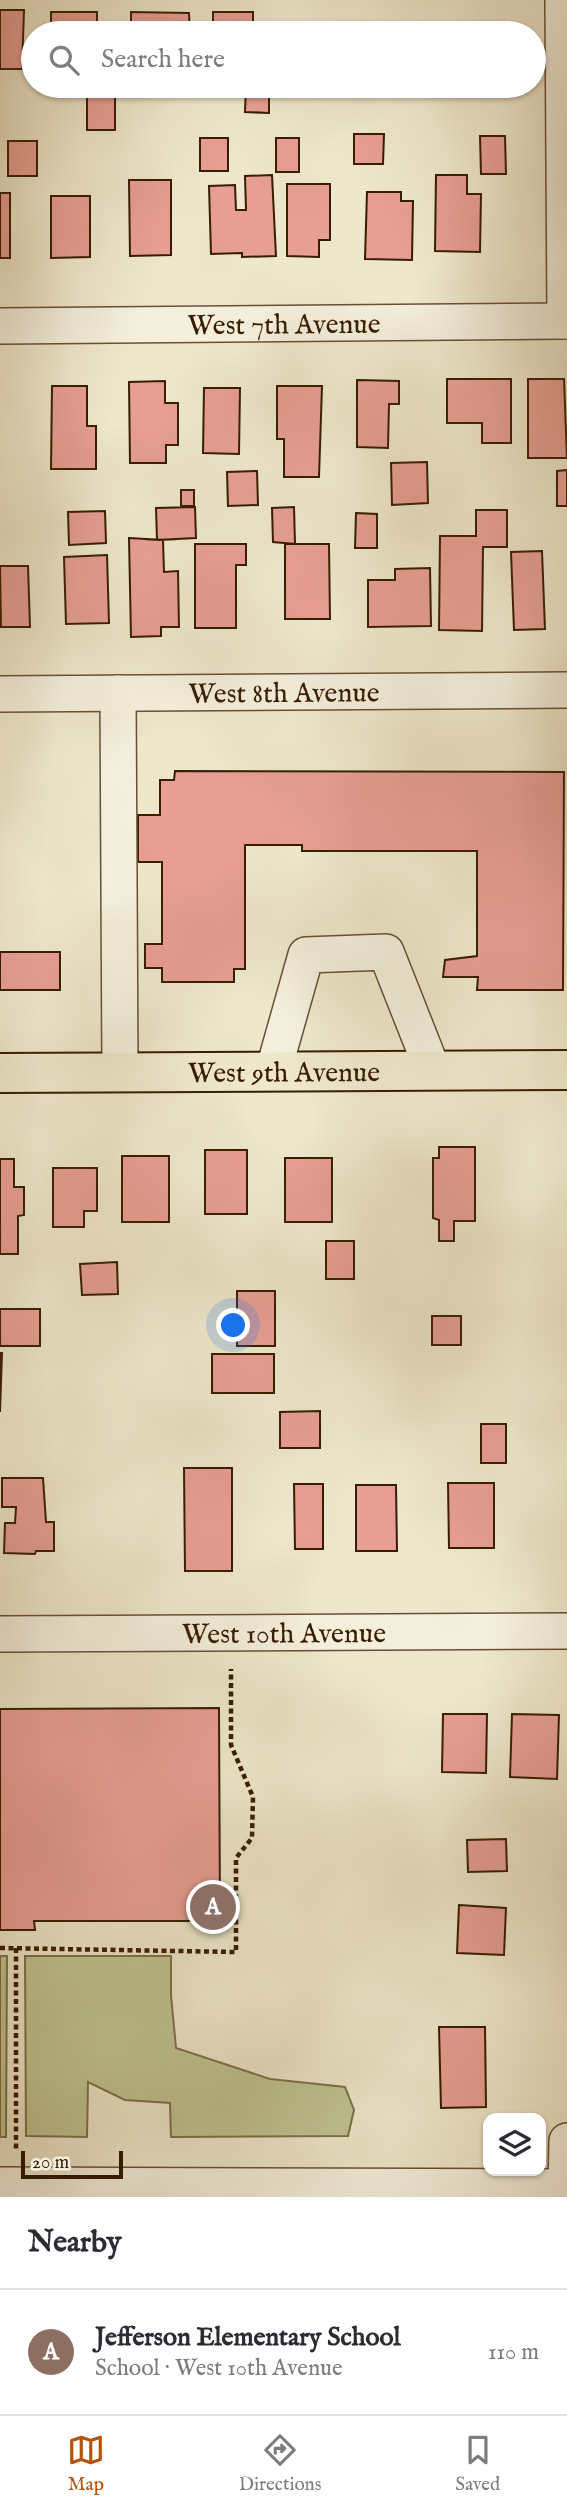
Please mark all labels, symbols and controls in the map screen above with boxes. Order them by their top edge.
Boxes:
search box [21,21,546,98]
icon: search [45,41,83,79]
text: Search here [101,43,225,76]
street label: West 7th Avenue [187,308,381,344]
street label: West 8th Avenue [188,676,380,713]
street label: West 9th Avenue [188,1056,380,1092]
your location [216,1308,250,1342]
street label: West 10th Avenue [182,1617,386,1653]
pin: A [190,1881,236,1933]
map controls [483,2113,546,2176]
button: layers [483,2113,546,2176]
scale bar [21,2148,122,2180]
text: 20 m [32,2151,69,2175]
text: Nearby [28,2224,121,2262]
text: Jefferson Elementary School [95,2321,401,2354]
text: A [43,2338,59,2367]
text: 110 m [488,2338,539,2367]
text: School · West 10th Avenue [95,2354,342,2383]
tab: Map [67,2431,105,2497]
tab: Directions [239,2431,321,2497]
tab: Saved [455,2431,500,2497]

